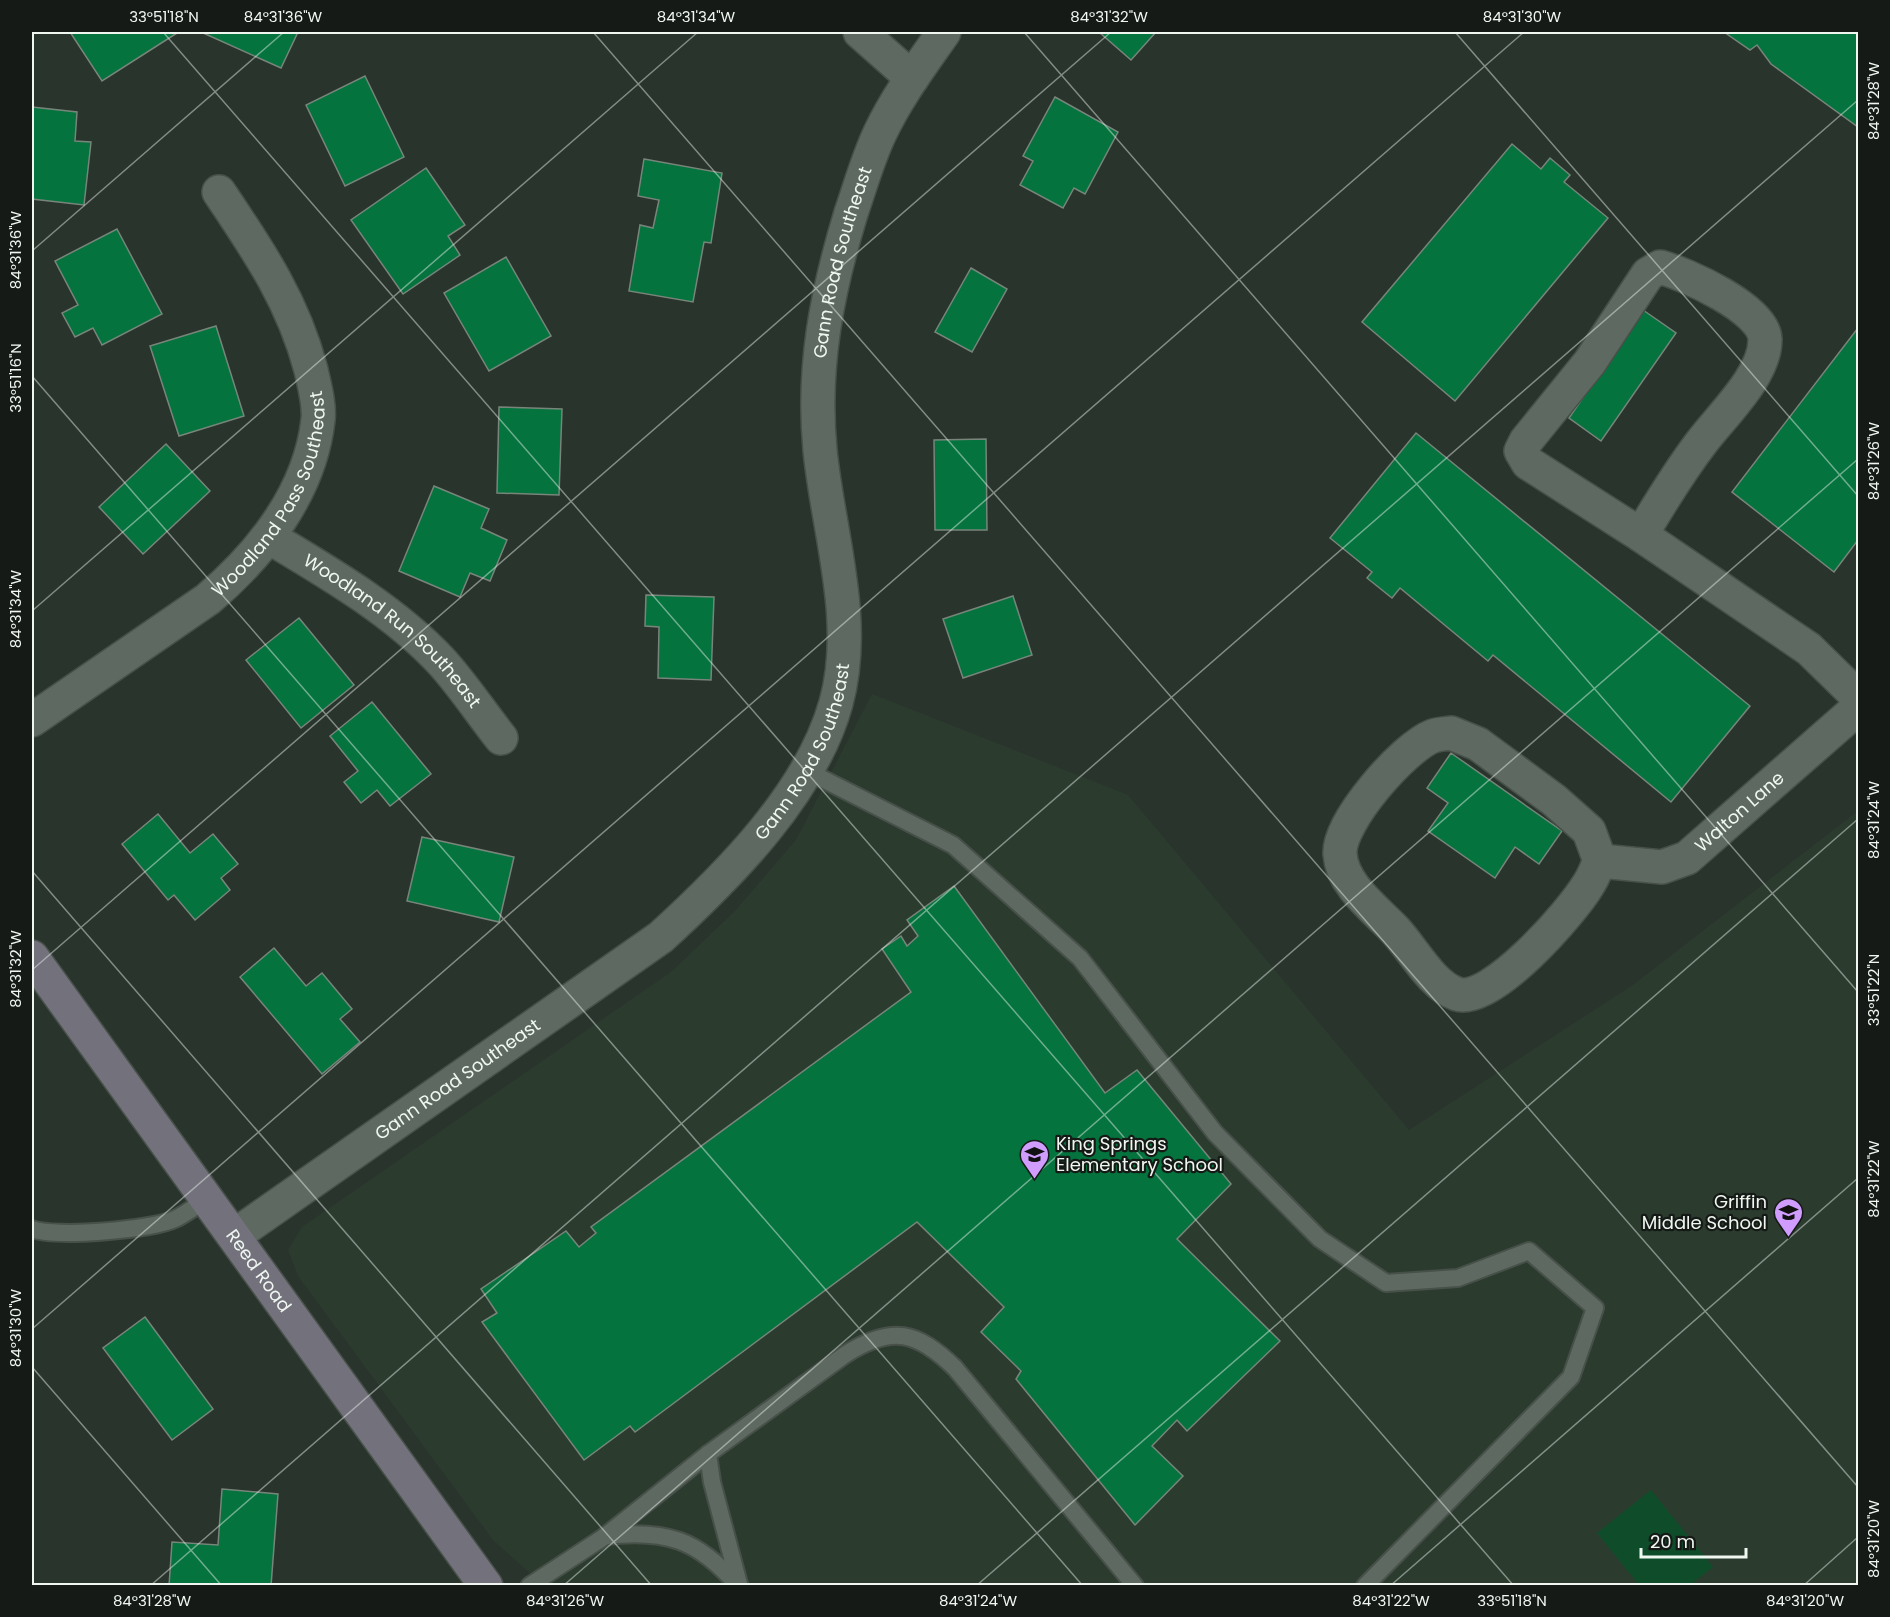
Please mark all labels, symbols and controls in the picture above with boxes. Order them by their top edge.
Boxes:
text: 33°51'18"N [129,6,199,27]
text: 84°31'36"W [244,6,323,27]
text: 84°31'34"W [657,6,736,27]
text: 84°31'32"W [1070,6,1148,27]
text: 84°31'30"W [1483,6,1562,27]
text: 84°31'28"W [1863,62,1884,140]
street label: Gann Road Southeast [807,163,878,359]
text: 84°31'36"W [5,210,26,289]
text: 33°51'16"N [5,343,26,413]
street label: Woodland Pass Southeast [206,389,330,602]
text: 84°31'26"W [1863,422,1884,500]
street label: Woodland Run Southeast [299,548,487,713]
text: 84°31'34"W [5,569,26,648]
street label: Gann Road Southeast [749,662,855,845]
street label: Walton Lane [1689,765,1789,857]
text: 84°31'24"W [1863,781,1884,859]
text: 84°31'32"W [5,930,26,1008]
text: 33°51'22"N [1863,954,1884,1026]
street label: Gann Road Southeast [370,1012,545,1146]
place label: King Springs Elementary School [1056,1131,1223,1177]
school or university icon: King Springs Elementary School [1019,1138,1051,1180]
text: 84°31'22"W [1863,1140,1884,1218]
place label: Griffin Middle School [1642,1189,1767,1235]
school or university icon: Griffin Middle School [1772,1196,1804,1238]
street label: Reed Road [220,1224,297,1317]
text: 84°31'30"W [5,1288,26,1367]
text: 84°31'20"W [1863,1500,1884,1578]
scale bar [1641,1521,1746,1559]
text: 20 m [1650,1529,1695,1554]
text: 84°31'28"W [113,1590,191,1611]
text: 84°31'26"W [526,1590,604,1611]
text: 84°31'24"W [939,1590,1017,1611]
text: 84°31'22"W [1352,1590,1430,1611]
text: 33°51'18"N [1477,1590,1547,1611]
text: 84°31'20"W [1766,1590,1844,1611]

